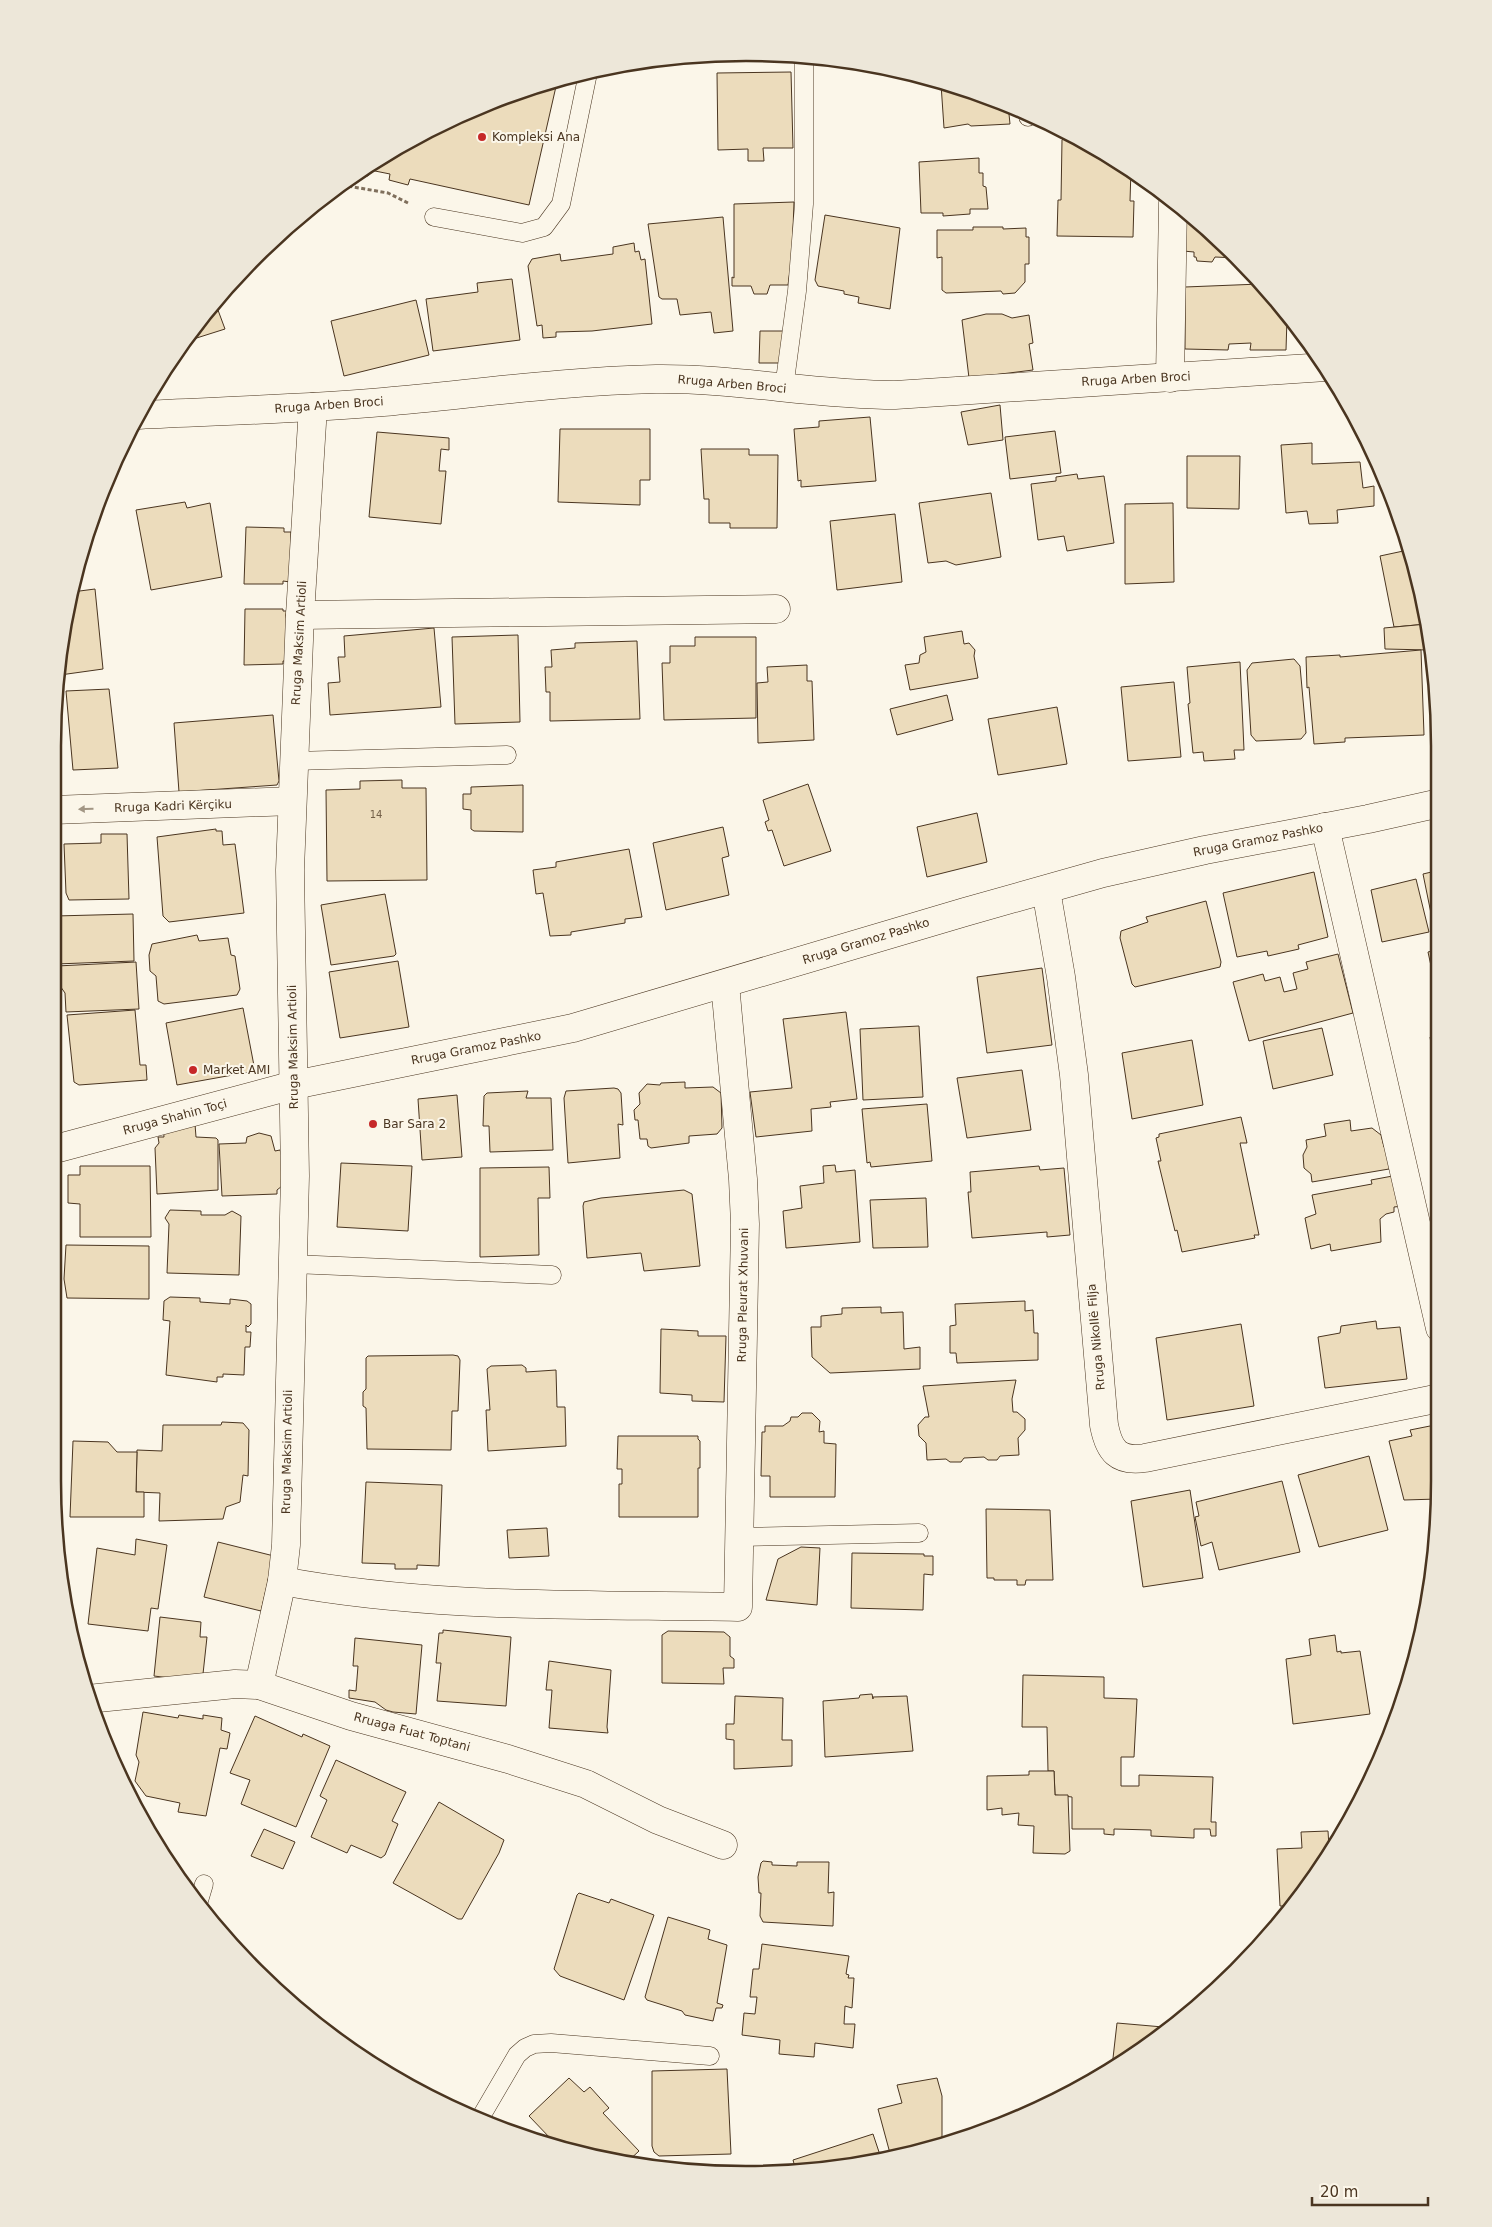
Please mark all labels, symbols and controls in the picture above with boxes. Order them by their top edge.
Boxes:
place label: Kompleksi Ana [492,130,580,144]
marker: Kompleksi Ana [476,131,488,143]
street label: Rruga Arben Broci [1081,369,1191,389]
street label: Rruga Arben Broci [677,372,787,396]
street label: Rruga Arben Broci [274,394,384,416]
street label: Rruga Maksim Artioli [289,580,309,706]
street label: Rruga Kadri Kërçiku [114,797,232,815]
one-way arrow [78,806,94,814]
house number: 14 [370,809,382,820]
street label: Rruga Gramoz Pashko [1192,821,1324,859]
street label: Rruga Gramoz Pashko [801,915,931,967]
street label: Rruga Maksim Artioli [285,985,301,1109]
street label: Rruga Gramoz Pashko [410,1029,542,1067]
place label: Market AMI [203,1063,270,1077]
marker: Market AMI [187,1064,199,1076]
street label: Rruga Shahin Toçi [121,1096,229,1138]
place label: Bar Sara 2 [383,1117,446,1131]
marker: Bar Sara 2 [367,1118,379,1130]
street label: Rruga Pleurat Xhuvani [735,1227,751,1363]
street label: Rruga Nikollë Filja [1084,1283,1108,1391]
street label: Rruga Maksim Artioli [279,1390,295,1514]
street label: Rruaga Fuat Toptani [352,1710,472,1754]
scale bar [1312,2174,1428,2206]
text: 20 m [1320,2183,1358,2201]

